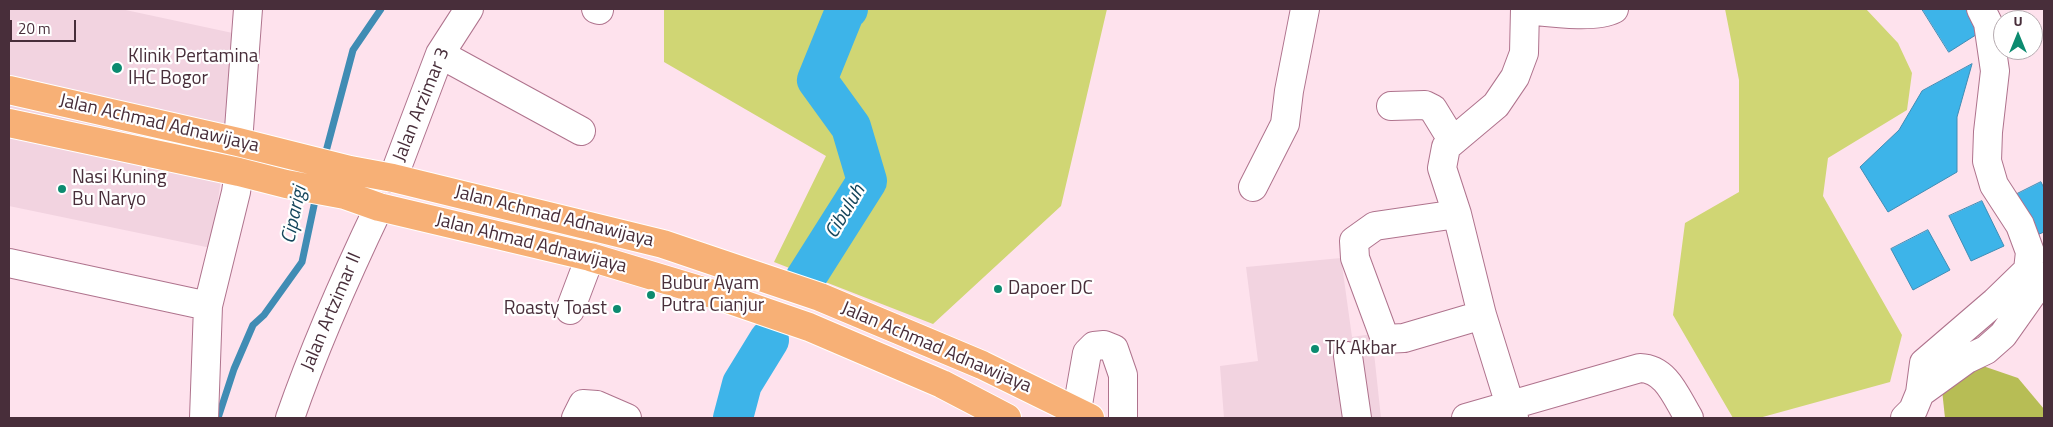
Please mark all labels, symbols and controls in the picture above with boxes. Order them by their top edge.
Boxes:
scale bar [12,10,79,42]
north arrow [1993,10,2043,60]
text: U [2013,10,2023,31]
text: 20 m [18,17,51,40]
street label: Jalan Arzimar 3 [389,45,455,165]
place label: Klinik Pertamina IHC Bogor [128,46,258,90]
marker: Klinik Pertamina IHC Bogor [110,61,124,75]
street label: Jalan Achmad Adnawijaya [57,90,261,158]
place label: Nasi Kuning Bu Naryo [72,167,167,211]
street label: Jalan Achmad Adnawijaya [452,181,656,253]
water label: Cibuluh [821,181,871,243]
marker: Nasi Kuning Bu Naryo [56,183,68,195]
water label: Ciparigi [277,184,313,246]
street label: Jalan Ahmad Adnawijaya [433,209,629,279]
street label: Jalan Artzimar II [297,249,367,375]
place label: Bubur Ayam Putra Cianjur [661,273,764,317]
place label: Dapoer DC [1008,278,1093,300]
marker: Dapoer DC [992,283,1004,295]
marker: Bubur Ayam Putra Cianjur [645,289,657,301]
place label: Roasty Toast [504,298,607,320]
street label: Jalan Achmad Adnawijaya [837,298,1035,398]
marker: Roasty Toast [611,303,623,315]
place label: TK Akbar [1325,338,1396,360]
marker: TK Akbar [1309,343,1321,355]

